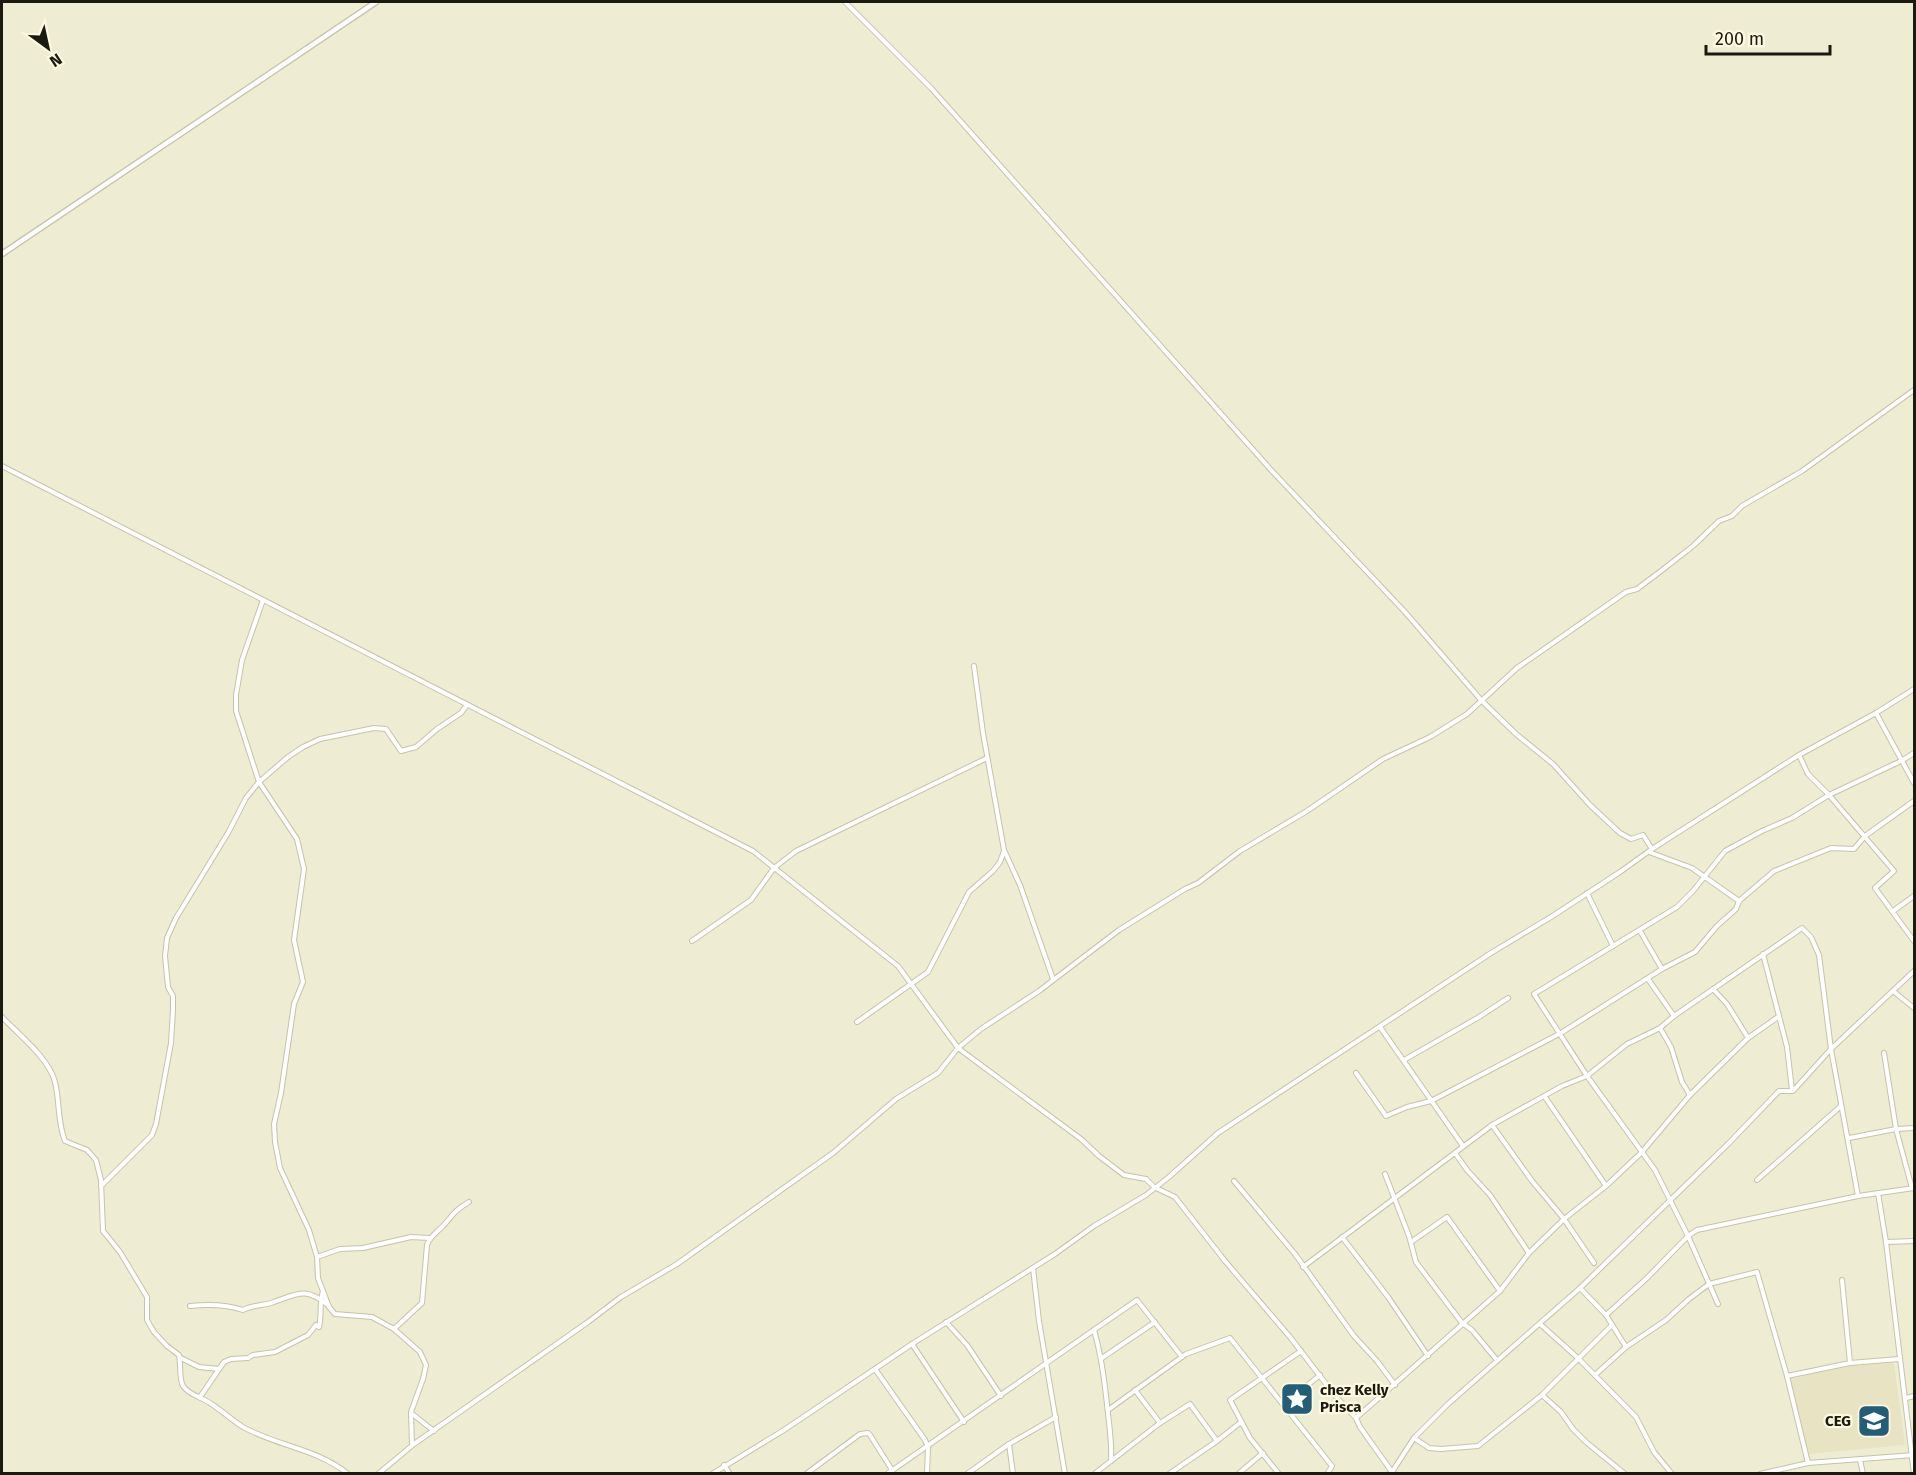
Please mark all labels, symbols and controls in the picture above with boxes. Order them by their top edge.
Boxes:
north arrow [18,18,78,78]
scale bar [1706,18,1830,56]
text: 200 m [1715,28,1764,50]
text: N [46,49,66,71]
place icon: chez Kelly Prisca [1279,1381,1315,1417]
place label: chez Kelly Prisca [1320,1381,1389,1416]
school or university icon: CEG [1856,1403,1892,1439]
place label: CEG [1825,1412,1851,1430]

